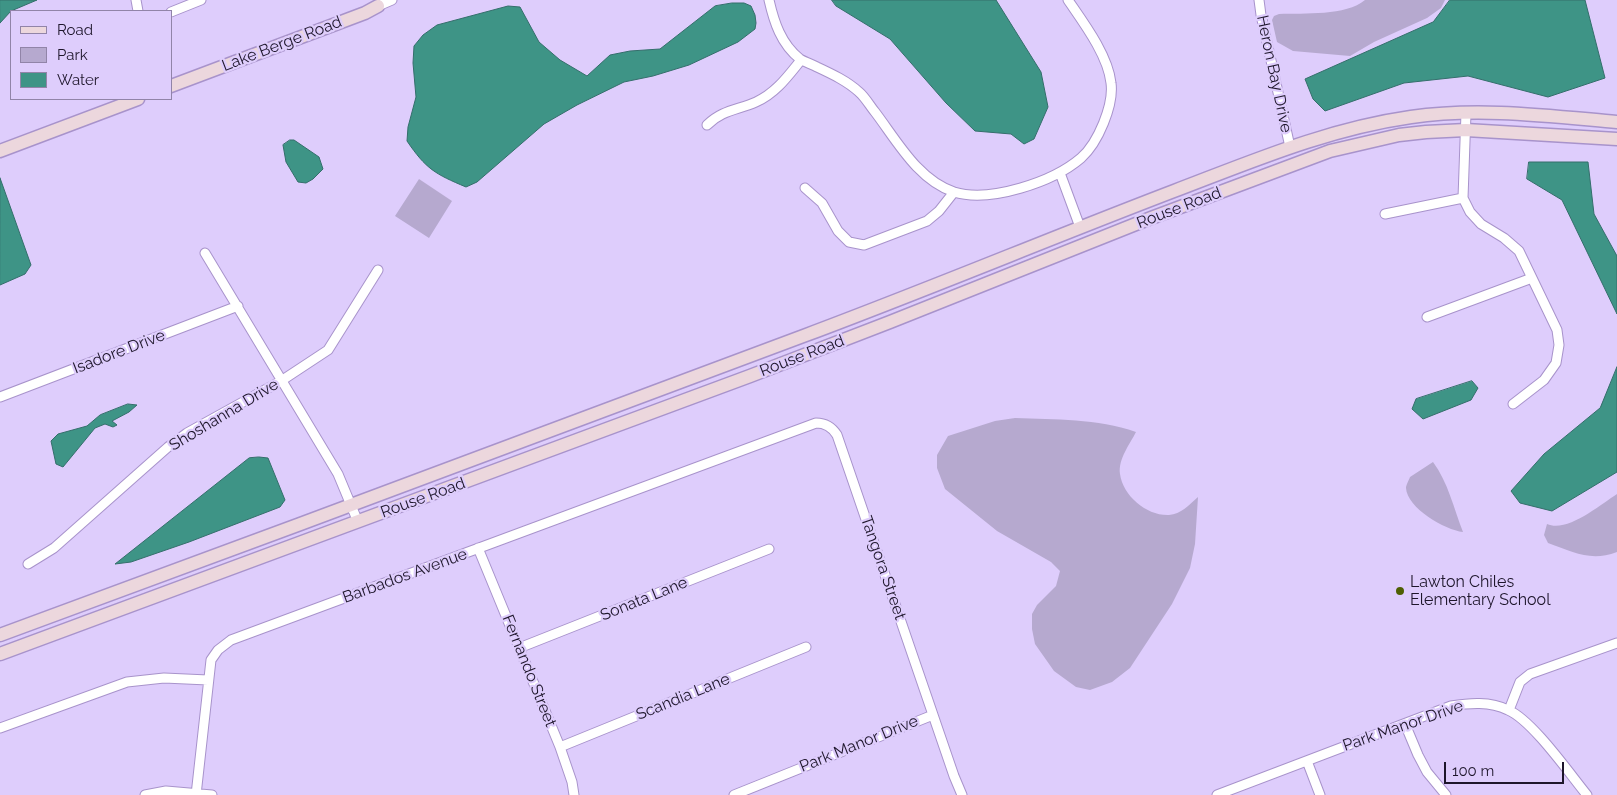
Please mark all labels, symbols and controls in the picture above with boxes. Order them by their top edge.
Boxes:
legend [10,10,172,100]
street label: Lake Berge Road [219,12,345,76]
street label: Heron Bay Drive [1252,14,1296,134]
text: Road [57,21,93,39]
text: Park [57,46,88,64]
text: Water [57,71,99,89]
street label: Rouse Road [1134,183,1224,233]
street label: Isadore Drive [70,326,168,378]
street label: Rouse Road [757,331,847,381]
street label: Shoshanna Drive [166,375,282,455]
street label: Rouse Road [378,474,468,522]
street label: Tangora Street [856,514,910,622]
street label: Barbados Avenue [340,545,470,607]
place label: Lawton Chiles Elementary School [1410,572,1550,610]
street label: Sonata Lane [598,573,690,625]
marker: Lawton Chiles Elementary School [1394,585,1406,597]
street label: Fernando Street [498,612,560,730]
street label: Scandia Lane [633,669,733,725]
street label: Park Manor Drive [1340,696,1466,756]
street label: Park Manor Drive [797,711,921,777]
scale bar [1447,752,1567,784]
text: 100 m [1452,762,1494,780]

